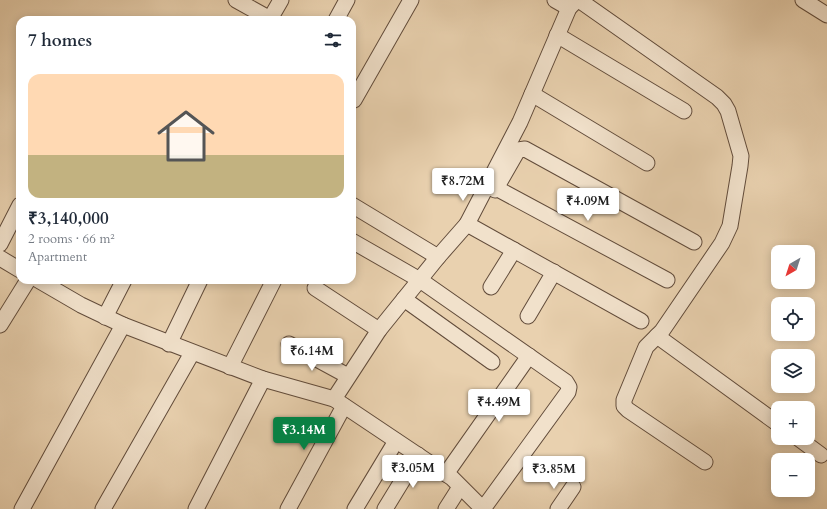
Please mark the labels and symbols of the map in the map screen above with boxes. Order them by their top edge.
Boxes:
pin: ₹8.72M [430,168,496,202]
pin: ₹4.09M [555,188,621,222]
north arrow [771,245,815,289]
pin: ₹6.14M [279,338,345,372]
pin: ₹4.49M [466,389,532,423]
pin: ₹3.14M [271,417,337,451]
pin: ₹3.05M [380,455,446,489]
pin: ₹3.85M [521,456,587,490]

